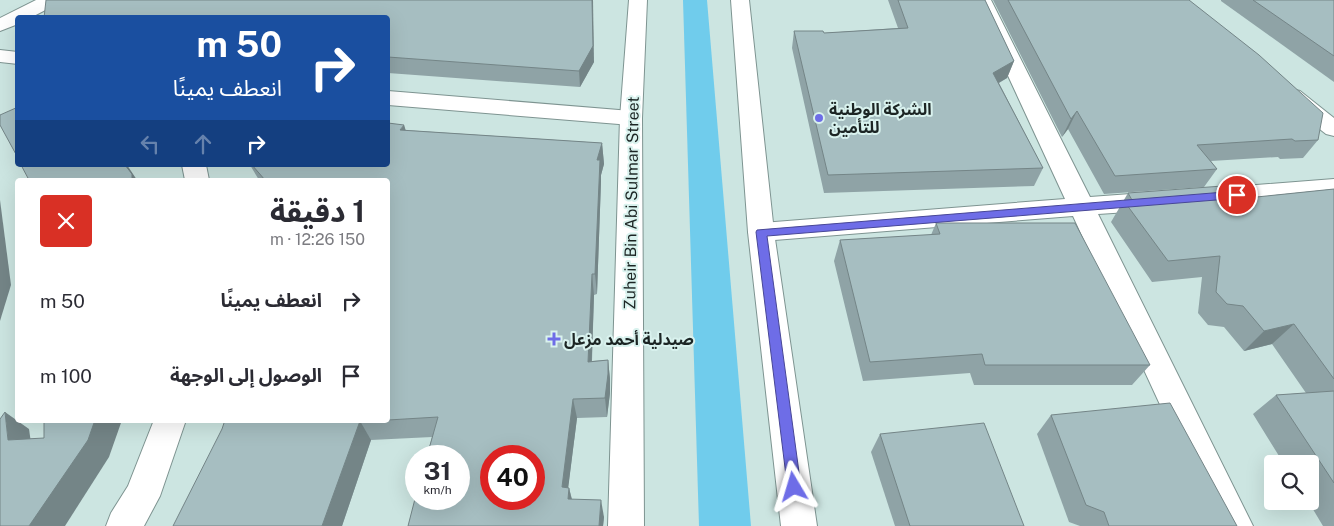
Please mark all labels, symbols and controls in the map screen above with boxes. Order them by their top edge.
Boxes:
text: 50 m [197,24,282,65]
icon: right [300,35,365,100]
text: انعطف يمينًا [173,75,282,101]
street label: Zuheir Bin Abi Sulmar Street [620,96,643,310]
place label: الشركة الوطنية للتأمين [829,100,932,137]
marker: الشركة الوطنية للتأمين [813,112,825,124]
icon: left [136,130,164,158]
icon: ahead [189,130,217,158]
icon: right [242,130,270,158]
pin [1216,174,1258,216]
icon: arrive [1223,181,1251,209]
text: 1 دقيقة [270,193,365,229]
button: close [40,195,92,247]
text: 150 m · 12:26 [270,230,365,249]
icon: right [337,287,365,315]
text: انعطف يمينًا [221,289,322,311]
text: 50 m [40,290,85,312]
place label: صيدلية أحمد مزعل [564,330,694,349]
marker: صيدلية أحمد مزعل [548,333,560,345]
icon: arrive [337,362,365,390]
text: الوصول إلى الوجهة [170,364,322,386]
text: 100 m [40,365,92,387]
speed limit sign: 40 [480,445,545,510]
map controls [1264,455,1319,510]
button: search [1264,455,1319,510]
text: 31 [424,456,451,486]
position arrow [767,460,819,512]
text: km/h [423,483,452,497]

